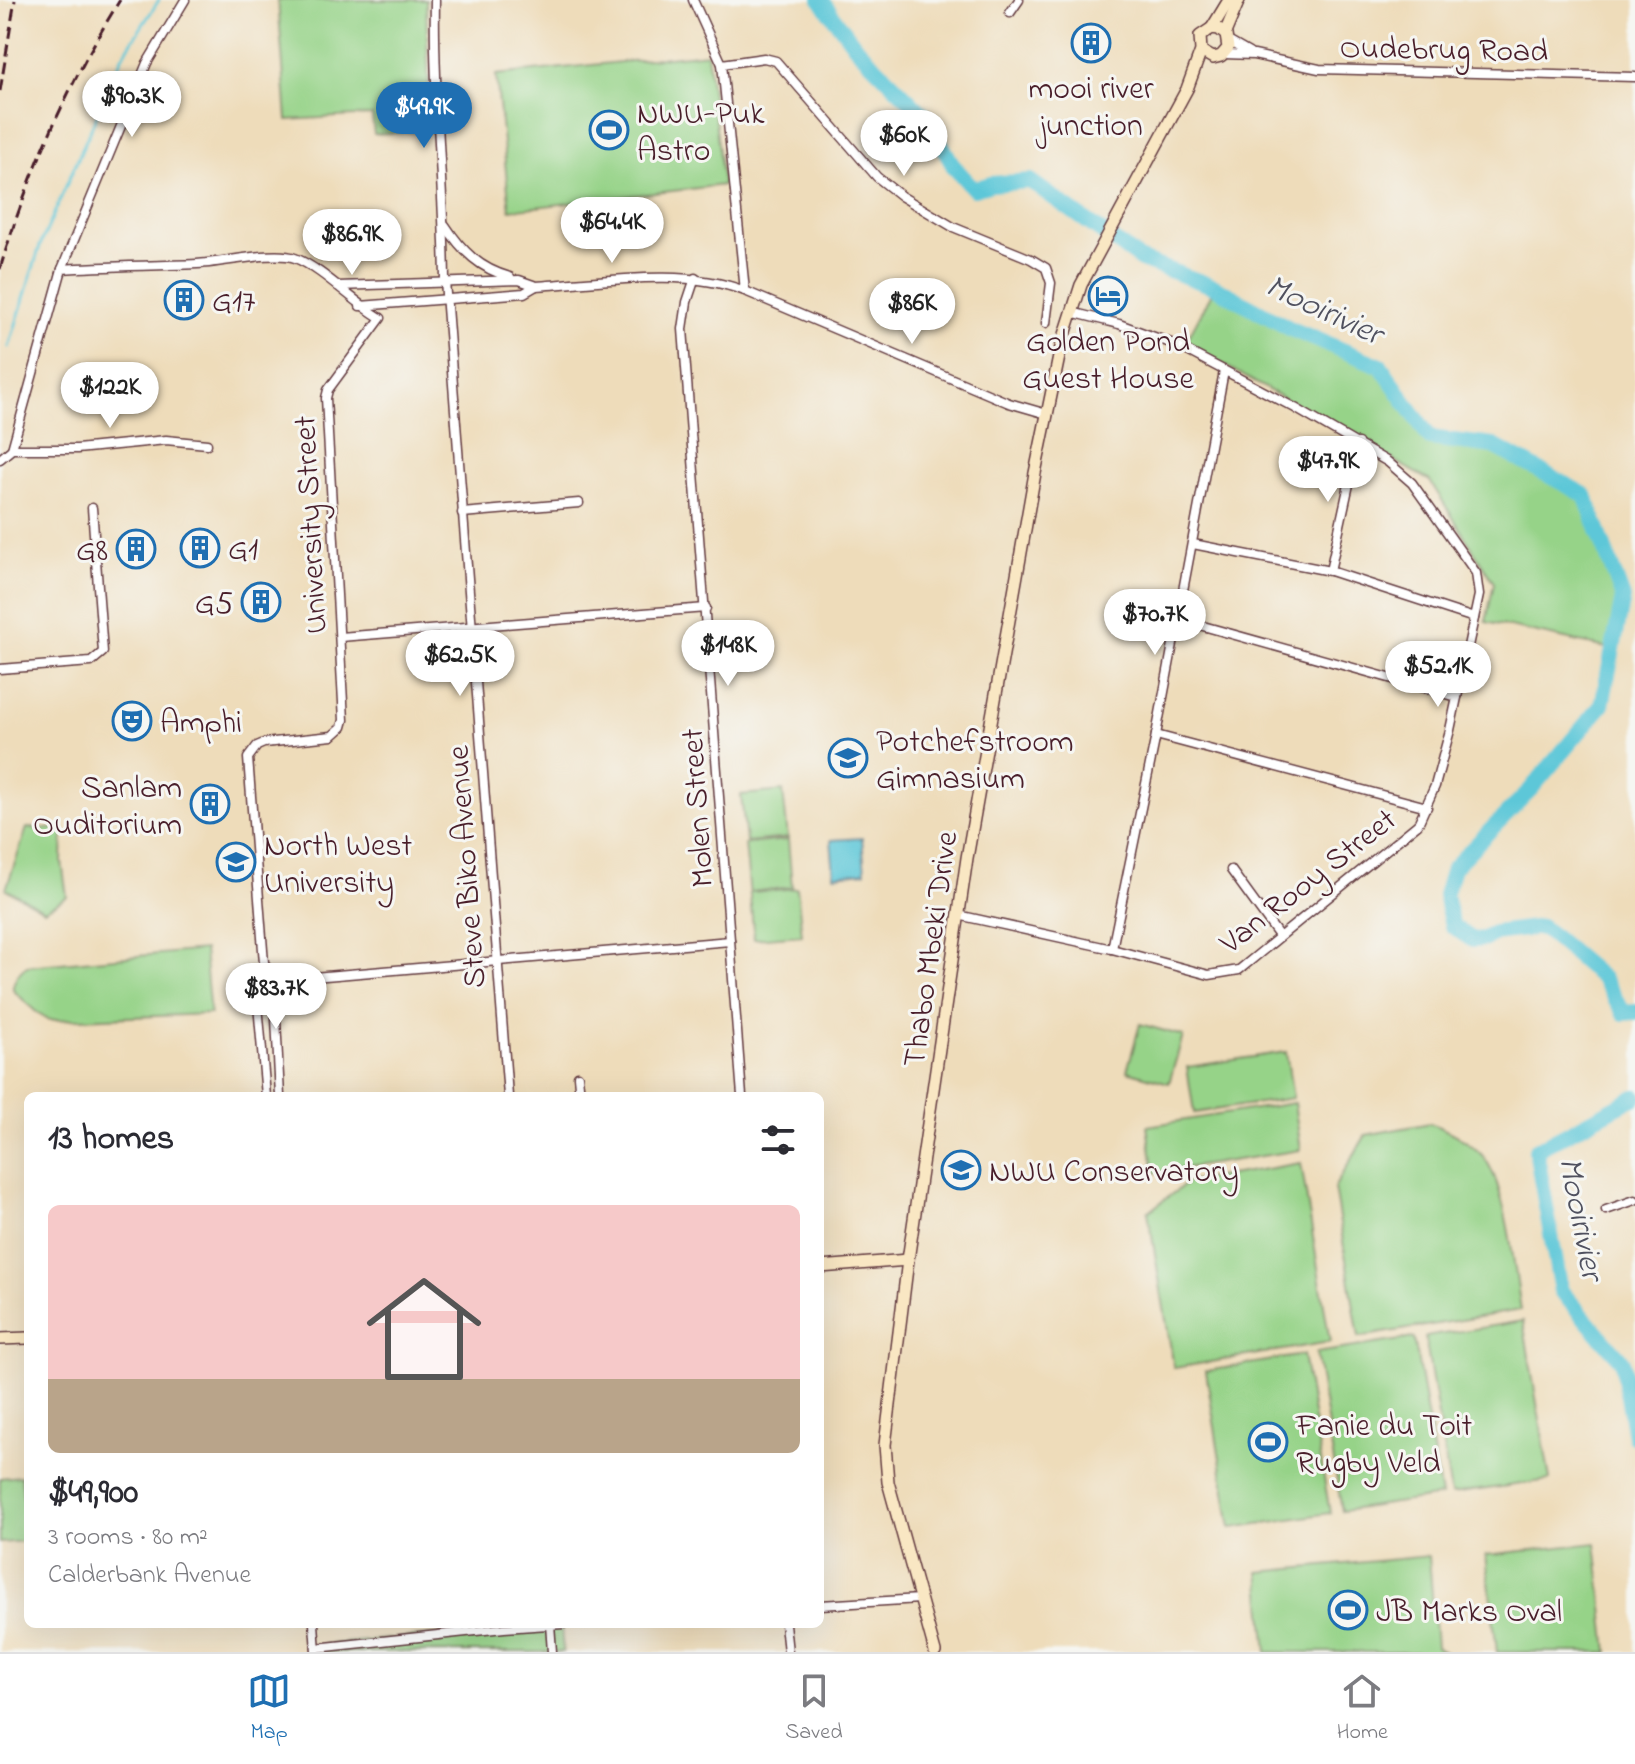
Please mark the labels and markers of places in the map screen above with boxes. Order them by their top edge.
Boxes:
building icon: mooi river junction [1070,22,1112,64]
place label: mooi river junction [1028,67,1154,151]
pin: $90.3K [67,71,197,139]
pin: $49.9K [359,82,489,150]
place label: NWU-Puk Astro [637,92,765,176]
sports icon: NWU-Puk Astro [588,109,630,151]
pin: $60K [857,110,951,178]
pin: $64.4K [547,197,677,265]
pin: $86.9K [287,209,417,277]
hotel icon: Golden Pond Guest House [1087,275,1129,317]
pin: $86K [865,278,959,346]
building icon: G17 [163,279,205,321]
place label: G17 [212,280,255,327]
place label: Golden Pond Guest House [1022,320,1195,404]
pin: $122K [54,362,166,430]
pin: $47.9K [1263,436,1393,504]
building icon: G1 [179,527,221,569]
building icon: G8 [115,528,157,570]
place label: G1 [228,528,258,575]
place label: G8 [76,529,108,576]
building icon: G5 [240,581,282,623]
place label: G5 [195,582,233,629]
pin: $70.7K [1090,589,1220,657]
pin: $148K [672,620,784,688]
pin: $62.5K [395,630,525,698]
pin: $52.1K [1373,641,1503,709]
theatre icon: Amphi [111,700,153,742]
place label: Amphi [160,701,242,748]
place label: Potchefstroom Gimnasium [876,720,1074,804]
school or university icon: Potchefstroom Gimnasium [827,737,869,779]
place label: Sanlam Ouditorium [33,766,182,850]
building icon: Sanlam Ouditorium [189,783,231,825]
place label: North West University [264,824,413,908]
school or university icon: North West University [215,841,257,883]
pin: $83.7K [211,963,341,1031]
school or university icon: NWU Conservatory [940,1149,982,1191]
place label: NWU Conservatory [989,1150,1239,1197]
place label: Fanie du Toit Rugby Veld [1295,1404,1473,1488]
sports icon: Fanie du Toit Rugby Veld [1247,1421,1289,1463]
sports icon: JB Marks Oval [1327,1589,1369,1631]
place label: JB Marks Oval [1376,1590,1562,1637]

